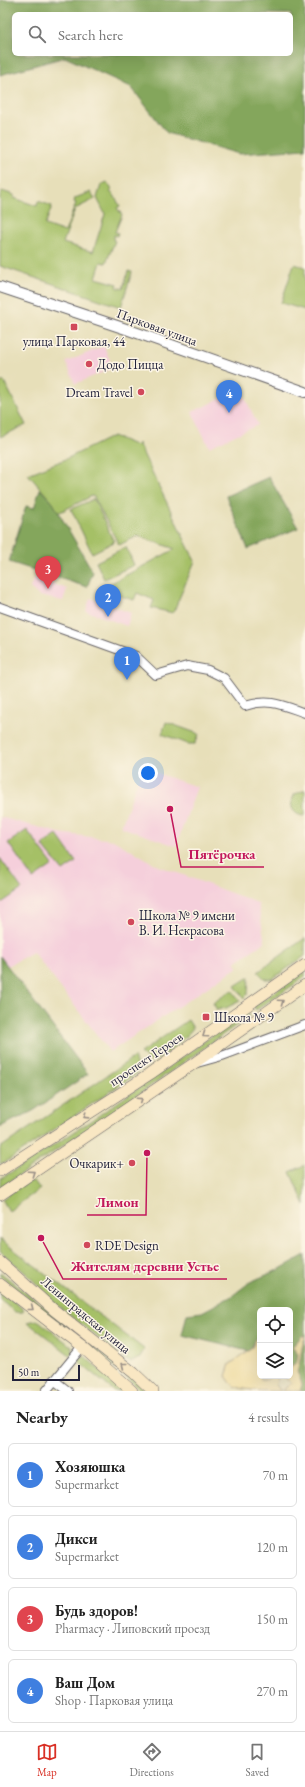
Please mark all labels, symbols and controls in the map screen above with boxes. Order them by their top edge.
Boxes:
search box [12,12,293,56]
icon: search [26,23,48,45]
text: Search here [58,25,123,44]
street label: Парковая улица [114,305,200,350]
marker: улица Парковая, 44 [69,322,79,332]
place label: улица Парковая, 44 [23,333,126,350]
place label: Додо Пицца [97,356,164,373]
marker: Додо Пицца [84,359,94,369]
pin: 4 [216,380,242,413]
place label: Dream Travel [66,384,133,401]
marker: Dream Travel [136,387,146,397]
pin: 3 [35,556,61,589]
pin: 2 [95,584,121,617]
pin: 1 [114,647,140,680]
your location [138,763,158,783]
callout: Пятёрочка [181,841,264,867]
text: Пятёрочка [188,845,256,863]
place label: Школа № 9 имени В. И. Некрасова [139,907,235,939]
marker: Школа № 9 имени В. И. Некрасова [126,917,136,927]
one-way arrow [277,999,284,1007]
place label: Школа № 9 [214,1009,274,1026]
marker: Школа № 9 [201,1012,211,1022]
street label: проспект Героев [106,1028,186,1090]
one-way arrow [202,1030,209,1037]
one-way arrow [136,1097,143,1105]
one-way arrow [83,1111,90,1119]
place label: Очкарик+ [70,1155,124,1172]
marker: Очкарик+ [127,1158,137,1168]
one-way arrow [28,1171,35,1178]
callout: Лимон [87,1189,146,1215]
text: Лимон [95,1193,139,1211]
place label: RDE Design [95,1237,159,1254]
marker: RDE Design [82,1240,92,1250]
callout: Жителям деревни Устье [63,1253,227,1279]
text: Жителям деревни Устье [70,1257,219,1275]
street label: Ленинградская улица [38,1272,135,1358]
one-way arrow [26,1303,33,1310]
map controls [257,1307,293,1379]
button: locate [257,1307,293,1343]
button: layers [257,1343,293,1379]
scale bar [12,1363,80,1382]
one-way arrow [121,1363,128,1370]
text: 50 m [18,1365,39,1379]
text: Nearby [16,1406,68,1428]
text: 4 results [248,1409,289,1426]
text: Хозяюшка [55,1457,125,1476]
text: 1 [27,1467,33,1484]
text: 70 m [263,1467,288,1484]
text: Supermarket [55,1476,119,1493]
text: Дикси [55,1529,98,1548]
text: 2 [27,1539,33,1556]
text: 120 m [257,1539,288,1556]
text: Supermarket [55,1548,119,1565]
text: Будь здоров! [55,1601,138,1620]
text: 3 [27,1611,33,1628]
text: 150 m [257,1611,288,1628]
text: Pharmacy · Липовский проезд [55,1620,210,1637]
text: Ваш Дом [55,1673,115,1692]
text: 4 [27,1683,33,1700]
text: 270 m [257,1683,288,1700]
text: Shop · Парковая улица [55,1692,173,1709]
tab: Map [36,1741,58,1779]
tab: Directions [130,1741,174,1779]
tab: Saved [246,1741,269,1779]

